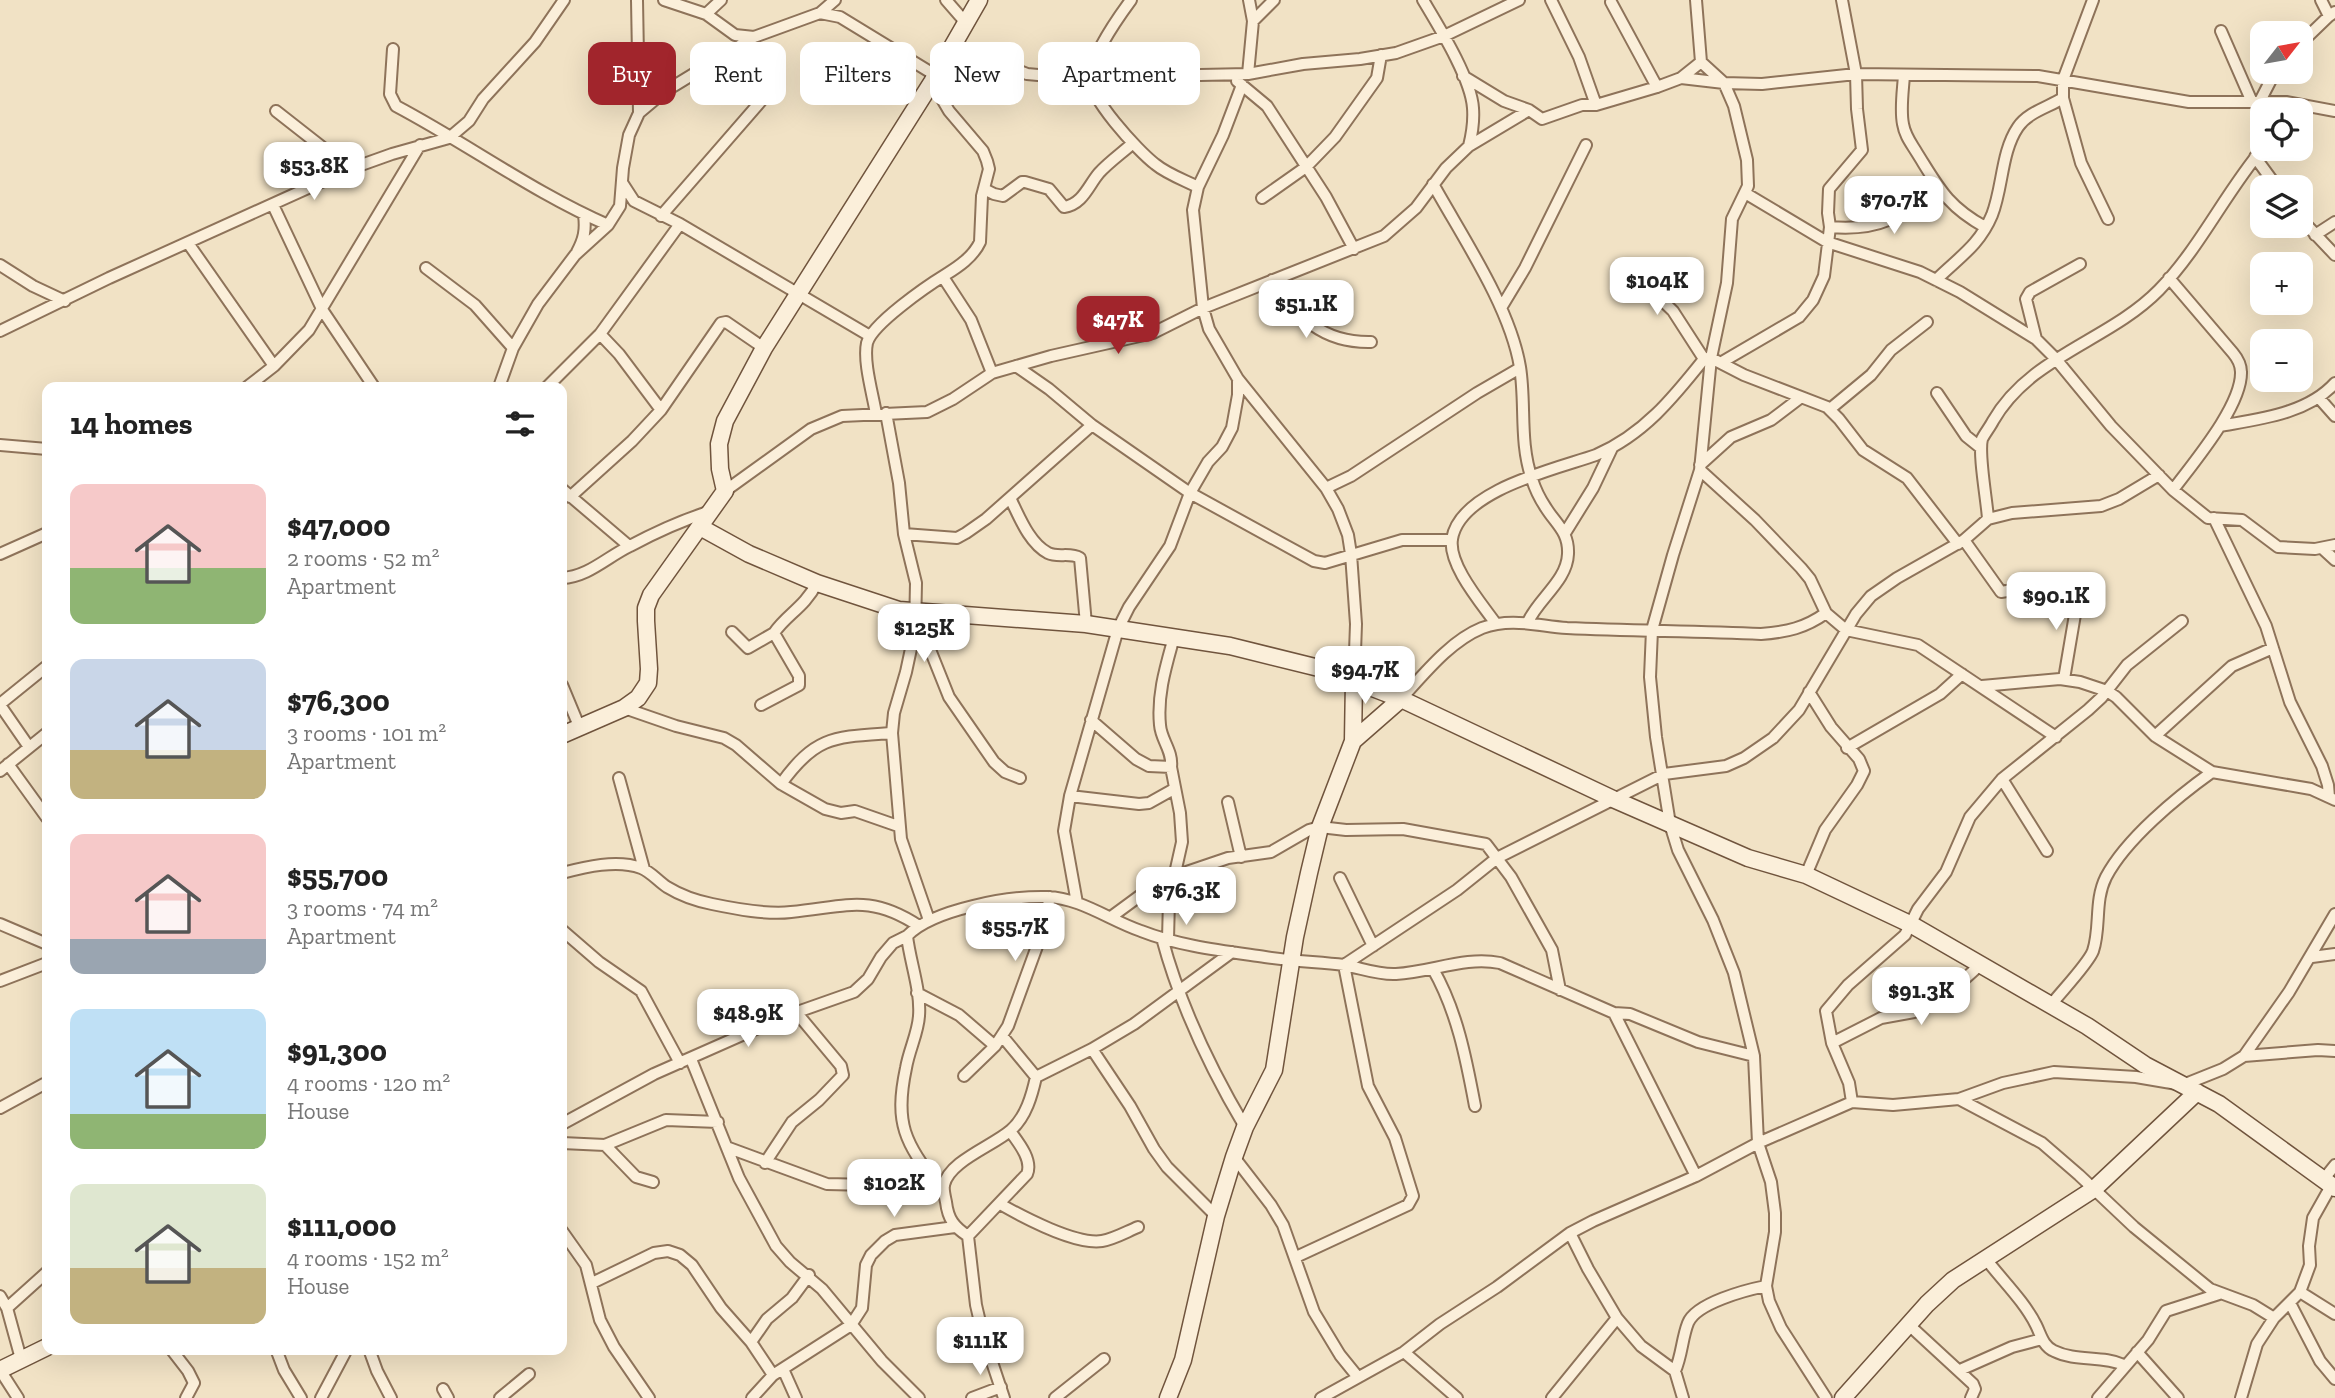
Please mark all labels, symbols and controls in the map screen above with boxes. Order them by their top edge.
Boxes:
north arrow [2250,21,2314,84]
map controls [2250,21,2313,392]
chip: Buy [588,42,676,105]
chip: Rent [690,42,786,105]
chip: Filters [800,42,916,105]
chip: New [930,42,1024,105]
chip: Apartment [1038,42,1200,105]
button: locate [2250,98,2313,161]
pin: $53.8K [257,142,371,202]
text: $53.8K [280,151,348,179]
button: layers [2250,175,2313,238]
pin: $70.7K [1837,176,1951,236]
text: $70.7K [1860,185,1928,213]
button: + [2250,252,2313,315]
pin: $104K [1608,258,1706,317]
text: $104K [1626,266,1688,294]
pin: $51.1K [1249,280,1363,340]
text: $51.1K [1275,289,1337,317]
pin: $47K [1077,296,1159,356]
text: $47K [1093,305,1143,333]
button: − [2250,329,2313,392]
icon: filters [501,405,539,443]
text: 14 homes [70,406,193,442]
text: $47,000 [287,508,390,544]
icon: home [126,512,210,596]
text: 2 rooms · 52 m² [287,544,439,572]
text: Apartment [287,572,396,600]
pin: $90.1K [1999,572,2113,632]
text: $90.1K [2023,581,2089,609]
pin: $125K [875,604,973,664]
text: $125K [894,613,954,641]
pin: $94.7K [1308,646,1422,706]
text: $94.7K [1331,655,1399,683]
text: $76,300 [287,683,390,719]
icon: home [126,687,210,771]
text: 3 rooms · 101 m² [287,719,446,747]
text: Apartment [287,747,396,775]
text: $55,700 [287,858,388,894]
icon: home [126,862,210,946]
pin: $76.3K [1129,867,1243,927]
text: $76.3K [1152,876,1220,904]
text: 3 rooms · 74 m² [287,894,438,922]
pin: $55.7K [958,904,1072,963]
text: $55.7K [982,912,1048,940]
text: Apartment [287,922,396,950]
pin: $91.3K [1864,968,1978,1027]
text: $91.3K [1888,976,1954,1004]
pin: $48.9K [691,990,805,1049]
text: $48.9K [713,998,783,1026]
text: $91,300 [287,1033,387,1069]
icon: home [126,1037,210,1121]
text: 4 rooms · 120 m² [287,1069,450,1097]
text: House [287,1097,349,1125]
pin: $102K [845,1160,943,1219]
text: $102K [863,1168,925,1196]
text: $111,000 [287,1208,397,1244]
icon: home [126,1212,210,1296]
text: 4 rooms · 152 m² [287,1244,449,1272]
text: House [287,1272,349,1300]
pin: $111K [931,1318,1029,1377]
text: $111K [953,1326,1007,1354]

